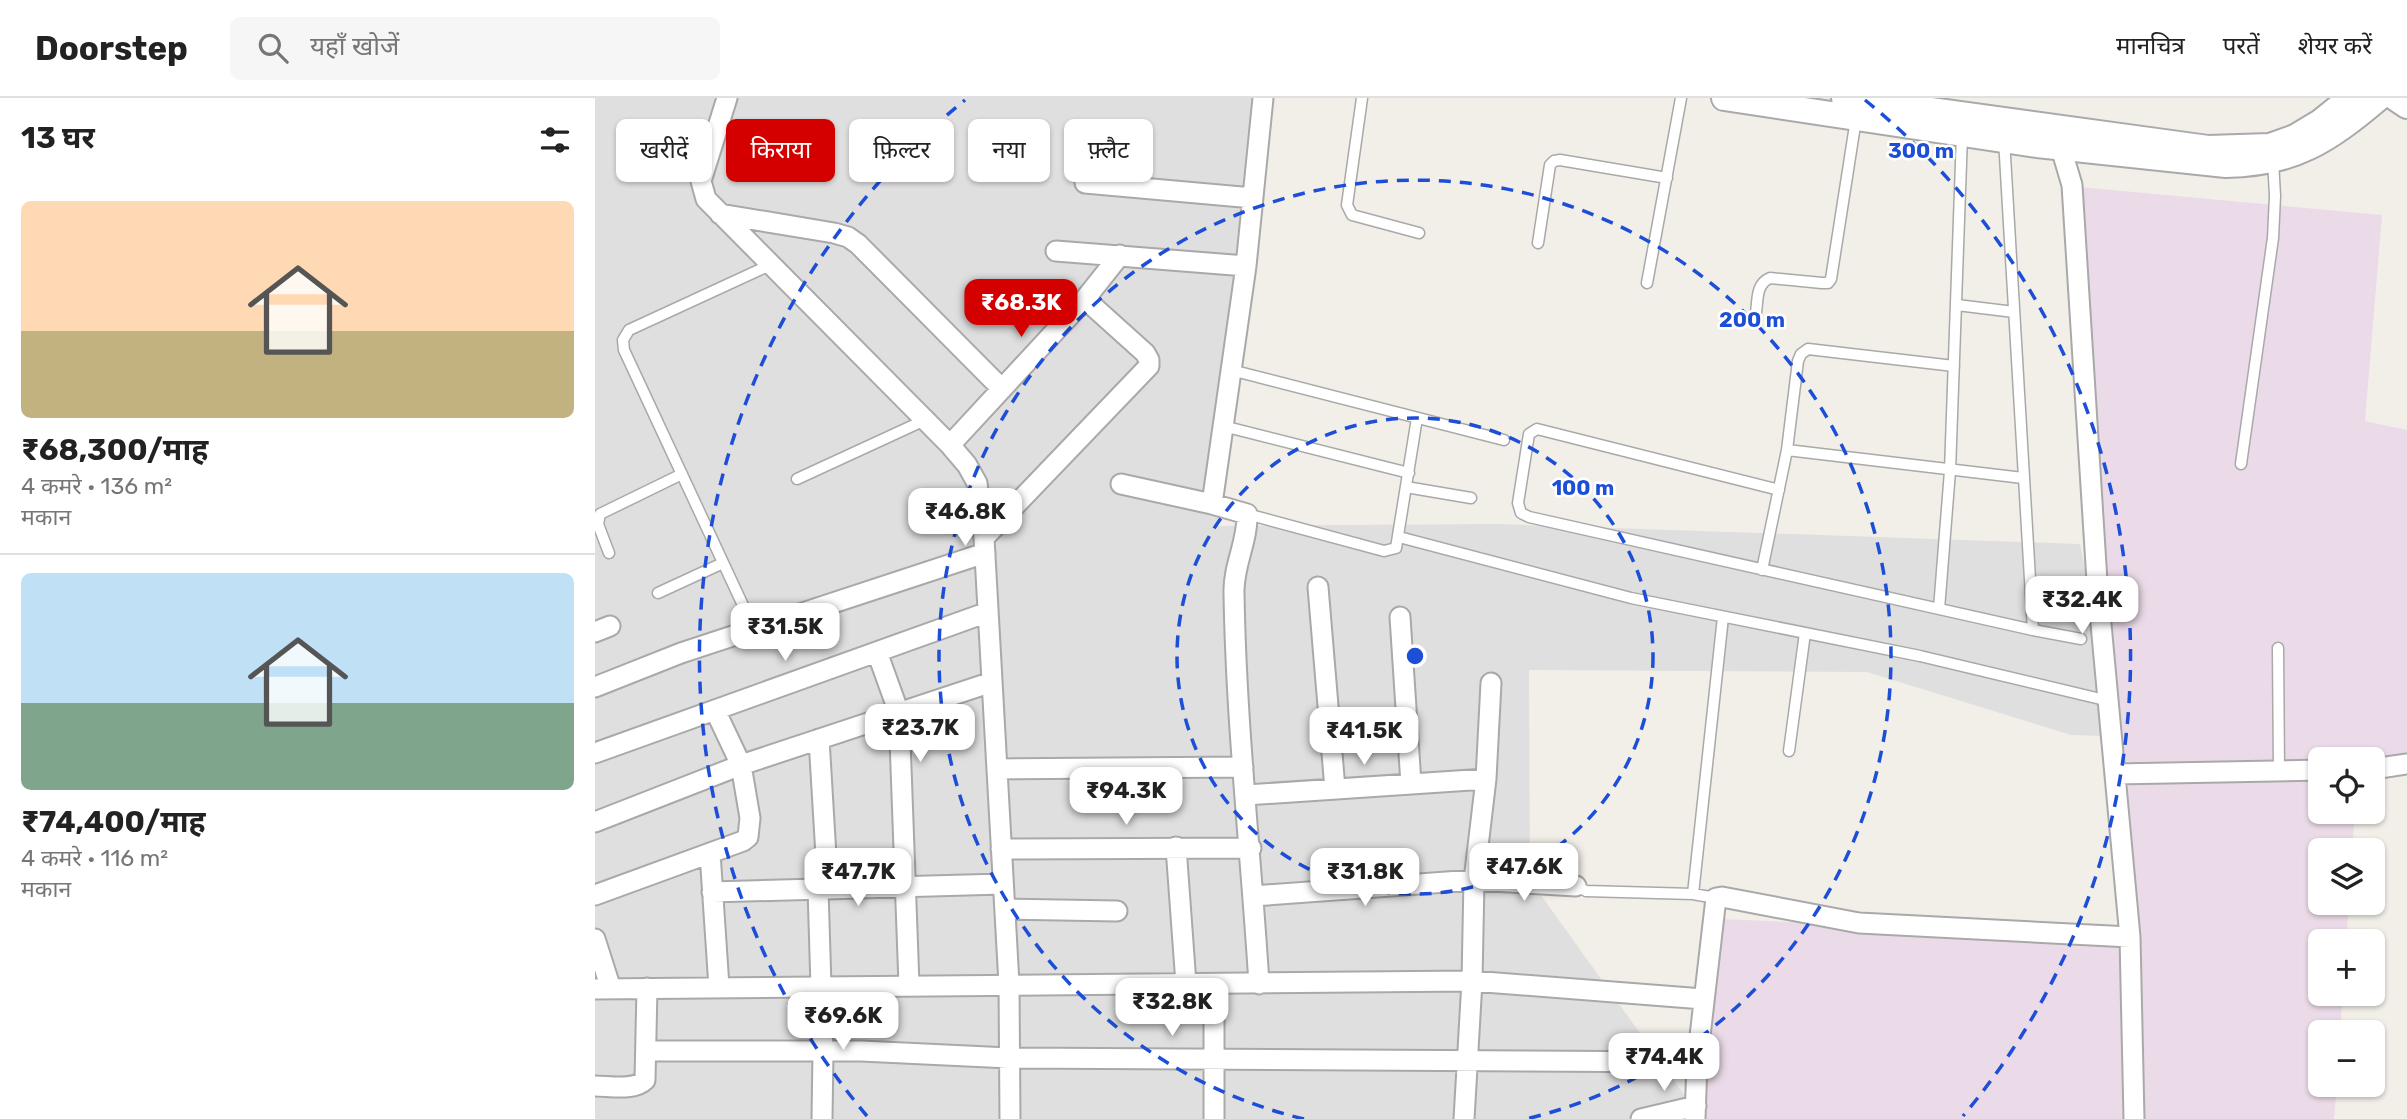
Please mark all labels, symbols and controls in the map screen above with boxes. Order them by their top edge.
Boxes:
search box [230,17,720,80]
text: Doorstep [35,29,188,68]
icon: search [254,29,292,67]
text: यहाँ खोजें [310,31,399,62]
text: मानचित्र [2116,32,2185,60]
text: परतें [2223,32,2260,60]
text: शेयर करें [2298,32,2372,60]
chip: खरीदें [616,119,712,182]
chip: किराया [726,119,835,182]
chip: फ़िल्टर [849,119,954,182]
chip: नया [968,119,1050,182]
chip: फ़्लैट [1064,119,1153,182]
text: 13 घर [21,120,95,156]
icon: filters [536,121,574,159]
text: 300 m [1888,138,1954,163]
icon: home [235,247,361,373]
pin: ₹68.3K [964,280,1078,339]
text: ₹68.3K [980,288,1062,316]
text: 200 m [1719,307,1785,332]
text: ₹68,300/माह [21,432,208,468]
text: 4 कमरे · 136 m² [21,472,172,500]
text: 100 m [1552,475,1614,500]
pin: ₹46.8K [908,489,1022,548]
text: ₹46.8K [924,497,1006,525]
text: मकान [21,503,71,531]
pin: ₹32.4K [2025,576,2139,636]
text: ₹32.4K [2041,585,2123,613]
pin: ₹31.5K [728,603,842,663]
text: ₹31.5K [747,612,823,640]
icon: home [235,619,361,745]
centre of rings [1403,644,1427,668]
pin: ₹23.7K [863,704,977,764]
pin: ₹41.5K [1307,708,1421,767]
text: ₹23.7K [881,713,959,741]
text: ₹41.5K [1325,716,1403,744]
map controls [2308,747,2385,1097]
button: locate [2308,747,2385,824]
pin: ₹94.3K [1069,768,1183,827]
text: ₹94.3K [1086,776,1166,804]
text: ₹74,400/माह [21,804,206,840]
button: layers [2308,838,2385,915]
text: 4 कमरे · 116 m² [21,844,168,872]
pin: ₹47.6K [1467,844,1581,903]
pin: ₹47.7K [801,848,915,908]
pin: ₹31.8K [1308,848,1422,908]
text: ₹47.6K [1485,852,1563,880]
text: ₹47.7K [820,857,896,885]
text: ₹31.8K [1326,857,1404,885]
text: मकान [21,875,71,903]
button: + [2308,929,2385,1006]
pin: ₹32.8K [1115,978,1229,1038]
text: ₹32.8K [1131,987,1213,1015]
pin: ₹69.6K [786,992,900,1052]
text: ₹69.6K [804,1001,882,1029]
button: − [2308,1020,2385,1097]
pin: ₹74.4K [1607,1034,1721,1093]
text: ₹74.4K [1624,1042,1704,1070]

